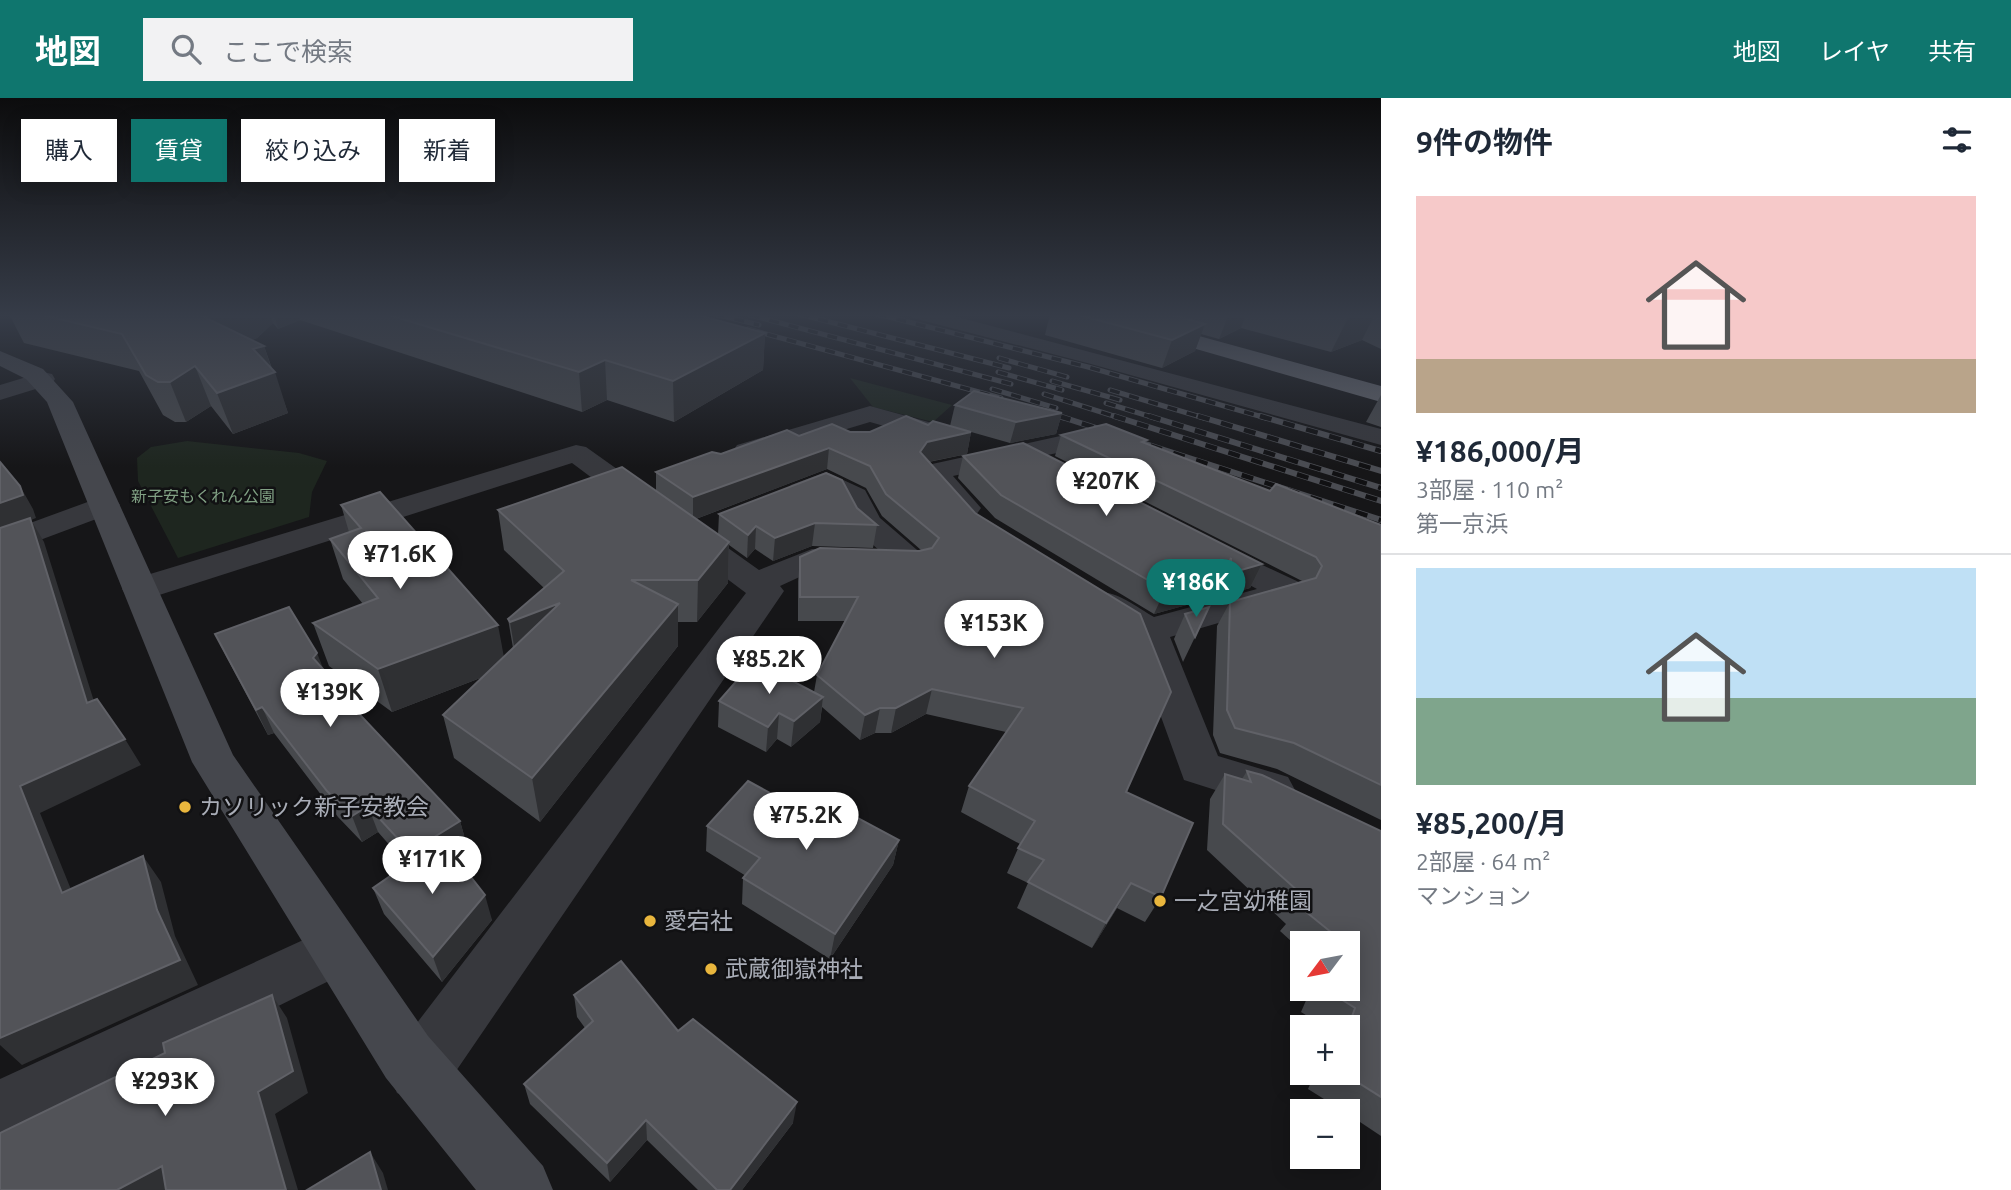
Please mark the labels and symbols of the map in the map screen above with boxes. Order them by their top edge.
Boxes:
pin: ¥207K [1057,458,1155,518]
park label: 新子安もくれん公園 [131,487,275,505]
pin: ¥71.6K [343,532,457,591]
pin: ¥186K [1147,560,1245,619]
pin: ¥153K [945,601,1043,660]
pin: ¥85.2K [712,636,826,696]
pin: ¥139K [281,670,379,729]
pin: ¥75.2K [749,792,863,852]
place label: カソリック新子安教会 [199,794,429,819]
marker: カソリック新子安教会 [177,799,193,815]
pin: ¥171K [383,836,481,896]
place label: 一之宮幼稚園 [1174,888,1312,913]
marker: 一之宮幼稚園 [1152,893,1168,909]
place label: 愛宕社 [664,908,733,933]
marker: 愛宕社 [642,913,658,929]
north arrow [1290,931,1360,1001]
place label: 武蔵御嶽神社 [725,956,863,981]
marker: 武蔵御嶽神社 [703,961,719,977]
pin: ¥293K [116,1058,214,1118]

